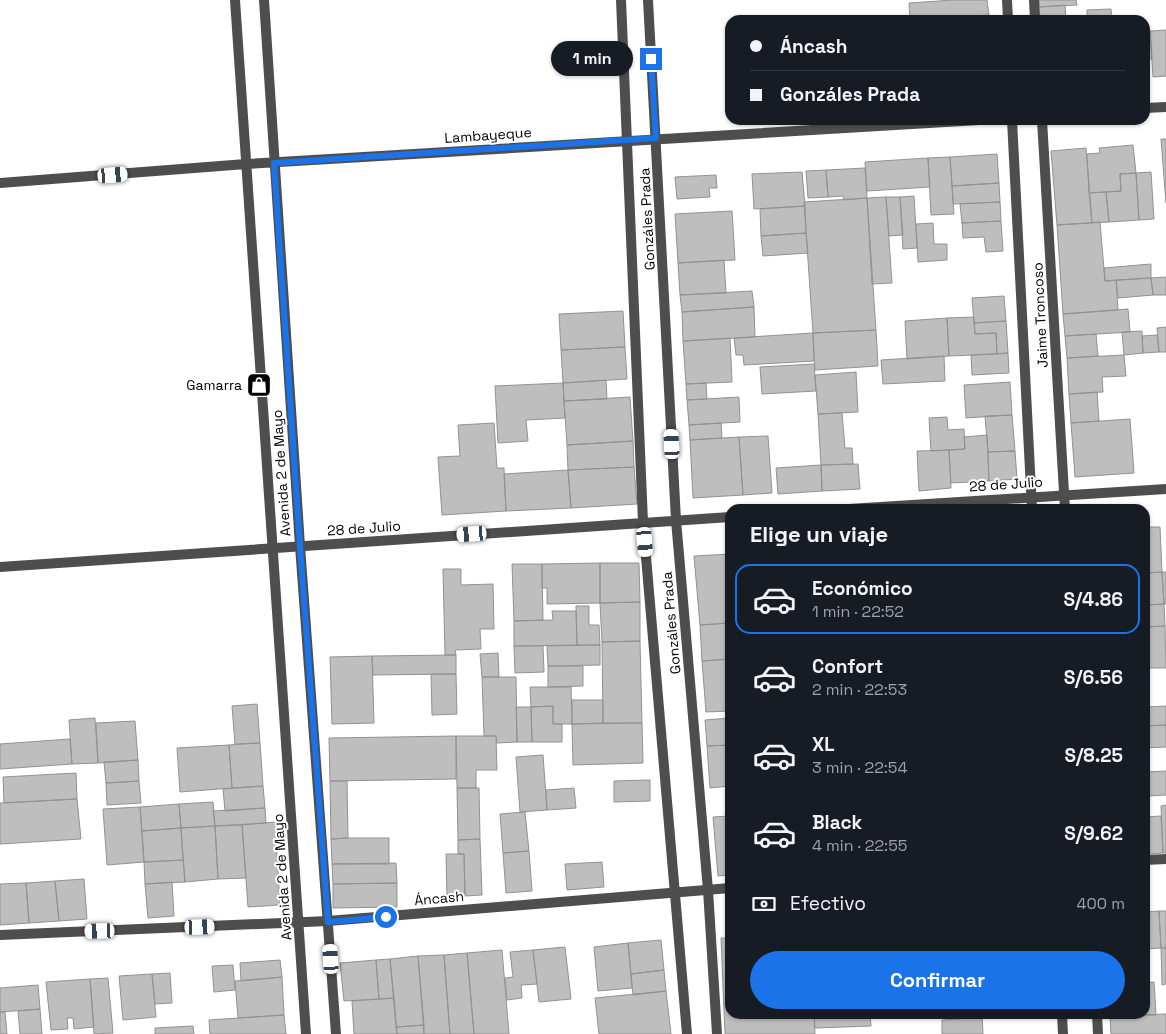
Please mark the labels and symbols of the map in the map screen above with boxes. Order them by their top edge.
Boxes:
callout: 1 min [551,42,634,76]
route end [640,48,662,70]
street label: Lambayeque [444,123,532,147]
car [97,166,128,184]
street label: Gonzáles Prada [635,167,659,271]
street label: Jaime Troncoso [1028,262,1052,368]
shop icon: Gamarra [246,372,272,398]
place label: Gamarra [186,376,242,394]
street label: Avenida 2 de Mayo [268,409,294,537]
car [663,429,680,459]
street label: 28 de Julio [969,472,1043,496]
street label: 28 de Julio [327,516,401,540]
car [456,525,487,543]
car [636,526,653,558]
street label: Gonzáles Prada [658,571,684,675]
street label: Avenida 2 de Mayo [269,813,295,941]
street label: Áncash [413,887,465,909]
route start [375,906,397,928]
car [184,919,215,935]
car [84,923,115,939]
car [322,944,339,974]

